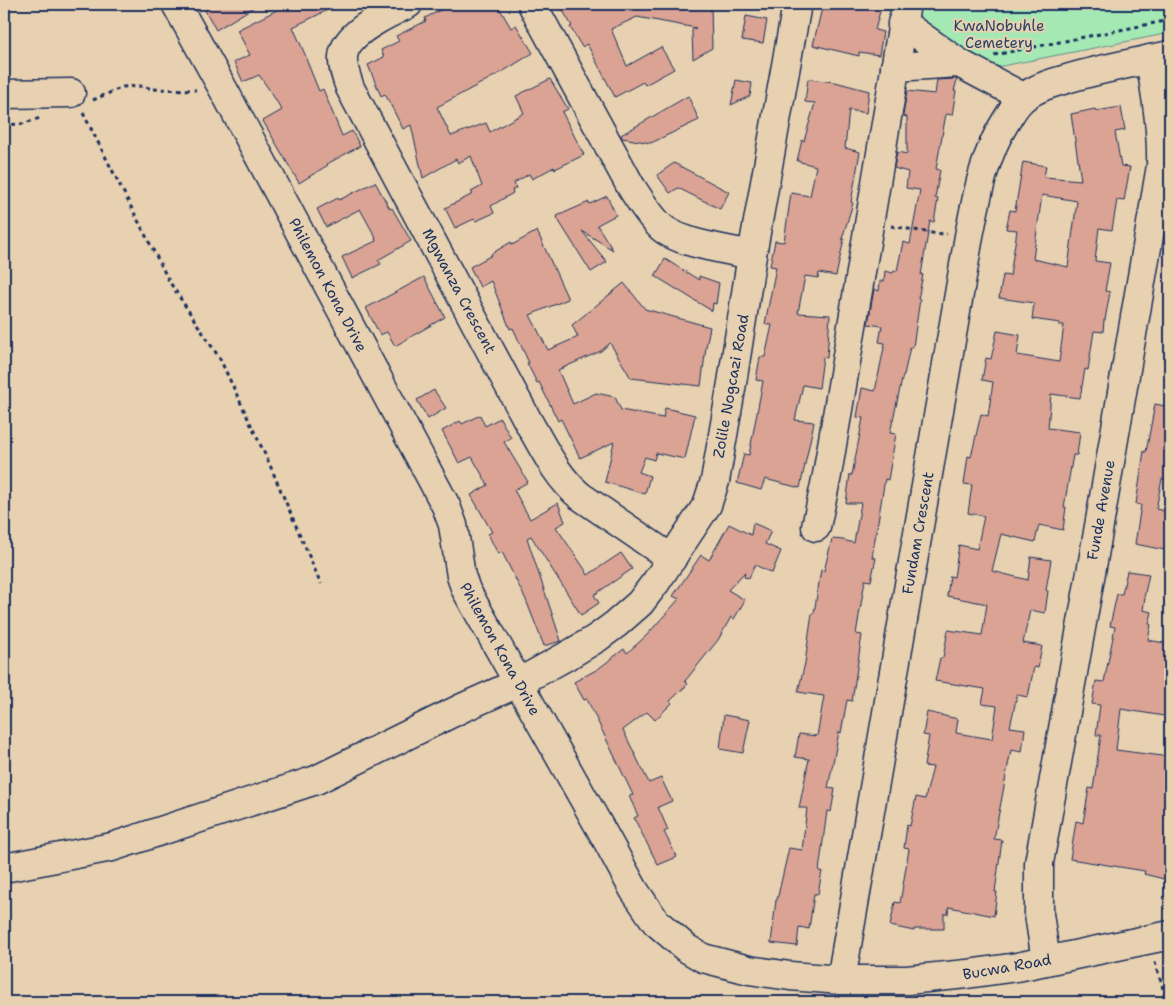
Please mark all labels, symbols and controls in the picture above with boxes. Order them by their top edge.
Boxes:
park label: KwaNobuhle Cemetery [954,16,1044,53]
street label: Philemon Kona Drive [284,214,372,356]
street label: Mgwanza Crescent [418,225,500,357]
street label: Zolile Nogcazi Road [708,312,754,460]
street label: Funde Avenue [1082,458,1120,562]
street label: Fundam Crescent [897,470,939,596]
street label: Philemon Kona Drive [455,579,545,719]
street label: Bucwa Road [961,949,1053,985]

